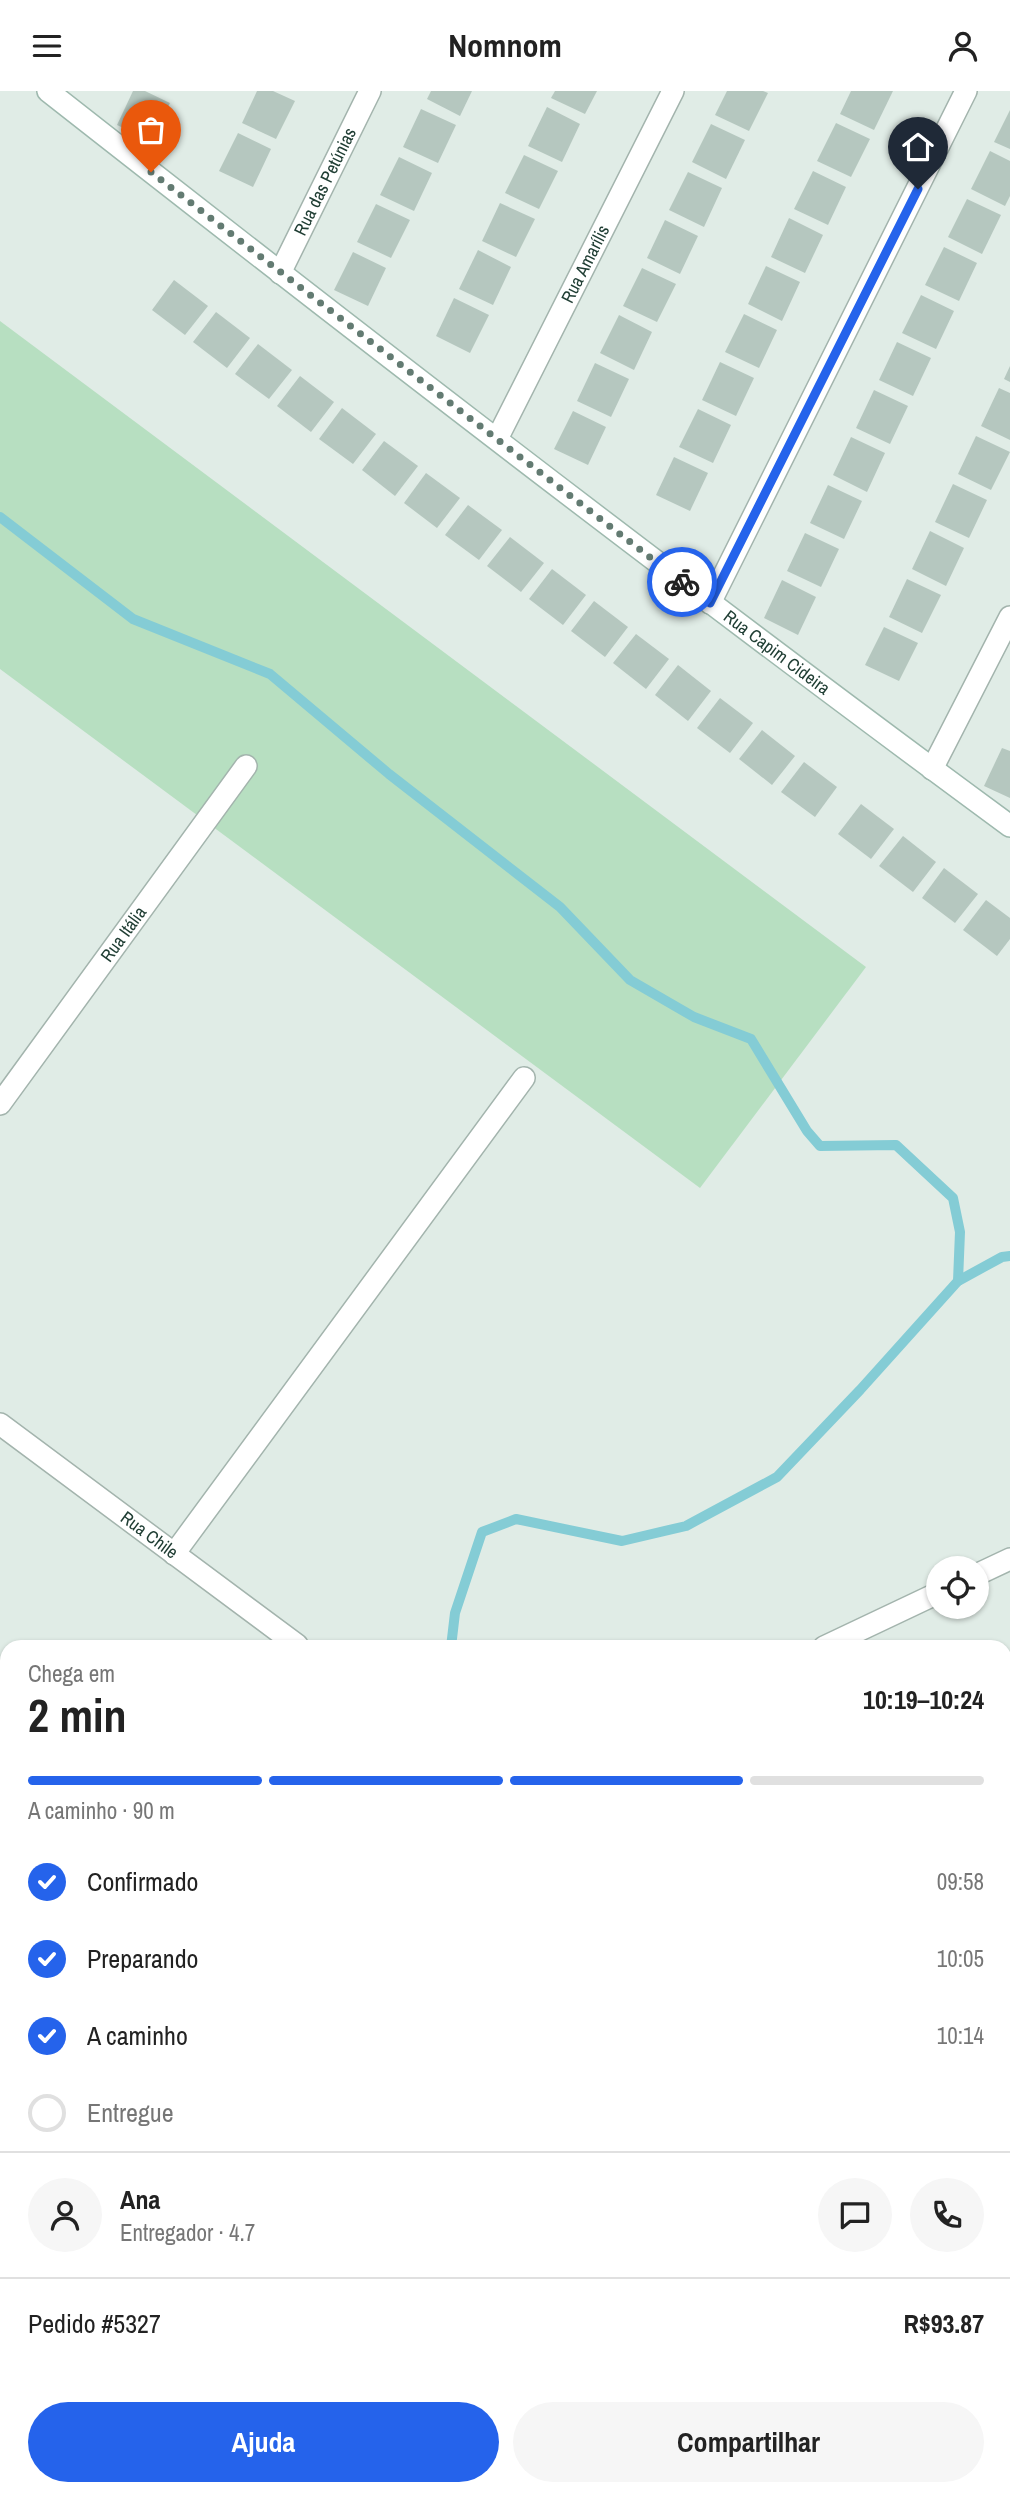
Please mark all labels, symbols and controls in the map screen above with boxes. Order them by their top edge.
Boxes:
text: Nomnom [448,24,562,67]
icon: menu [28,27,66,65]
icon: person [944,27,982,65]
pin [121,100,181,172]
icon: bag [132,111,170,149]
pin [888,117,948,189]
street label: Rua das Petúnias [288,123,362,240]
icon: home [899,128,937,166]
street label: Rua Amarílis [555,220,615,307]
courier [647,547,717,617]
icon: bike [663,563,701,601]
street label: Rua Capim Cideira [719,604,835,700]
street label: Rua Itália [94,901,152,967]
street label: Rua Chile [116,1505,183,1564]
map controls [926,1556,989,1619]
button: locate [926,1556,989,1619]
text: Chega em [28,1658,115,1689]
text: 10:19–10:24 [863,1682,984,1717]
text: 2 min [28,1684,127,1746]
text: A caminho · 90 m [28,1795,175,1826]
icon: check [28,1863,66,1901]
text: Confirmado [87,1864,198,1899]
text: 09:58 [937,1866,984,1897]
icon: check [28,1940,66,1978]
text: Preparando [87,1941,198,1976]
text: 10:05 [937,1943,984,1974]
icon: check [28,2017,66,2055]
text: A caminho [87,2018,188,2053]
text: 10:14 [937,2020,984,2051]
text: Entregue [87,2095,174,2130]
button: person [28,2178,102,2252]
button: chat [818,2178,892,2252]
button: phone [910,2178,984,2252]
text: Ana [120,2182,160,2217]
text: Entregador · 4.7 [120,2217,255,2248]
text: Pedido #5327 [28,2306,161,2341]
text: R$93.87 [903,2306,984,2341]
button: Ajuda [28,2402,499,2482]
button: Compartilhar [513,2402,984,2482]

